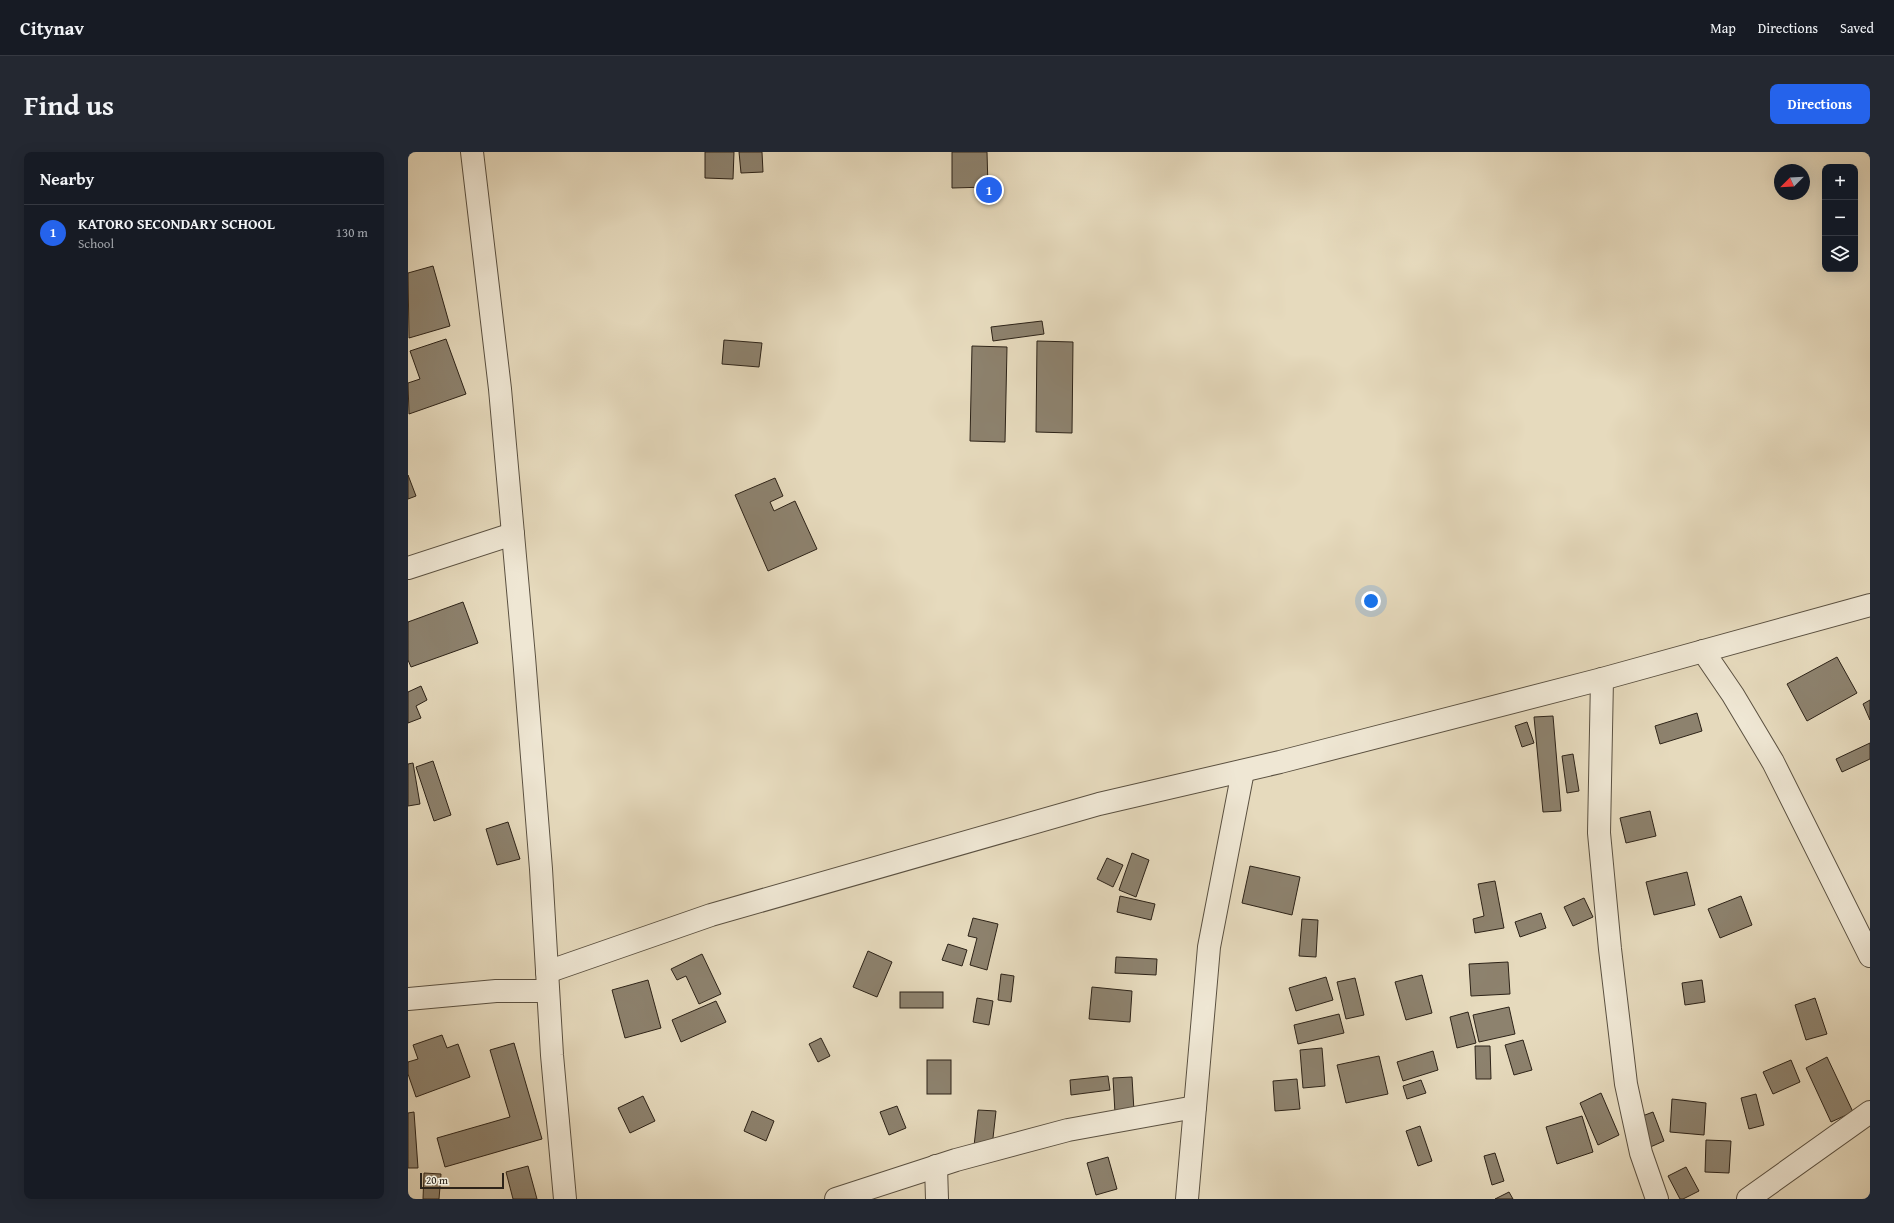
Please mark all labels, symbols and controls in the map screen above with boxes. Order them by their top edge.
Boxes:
text: Citynav [20,14,84,42]
text: Map [1710,18,1736,38]
text: Directions [1758,18,1818,38]
text: Saved [1840,18,1874,38]
text: Find us [24,84,114,125]
button: Directions [1770,84,1870,124]
north arrow [1774,164,1810,200]
map controls [1822,164,1858,272]
button: + [1822,164,1858,200]
text: Nearby [40,166,94,191]
pin: 1 [976,175,1002,205]
button: − [1822,200,1858,236]
text: KATORO SECONDARY SCHOOL [78,213,275,234]
text: 1 [50,223,56,242]
text: 130 m [336,223,368,242]
text: School [78,234,114,253]
button: layers [1822,236,1858,272]
your location [1361,591,1381,611]
scale bar [420,1171,504,1190]
text: 20 m [426,1172,448,1188]

